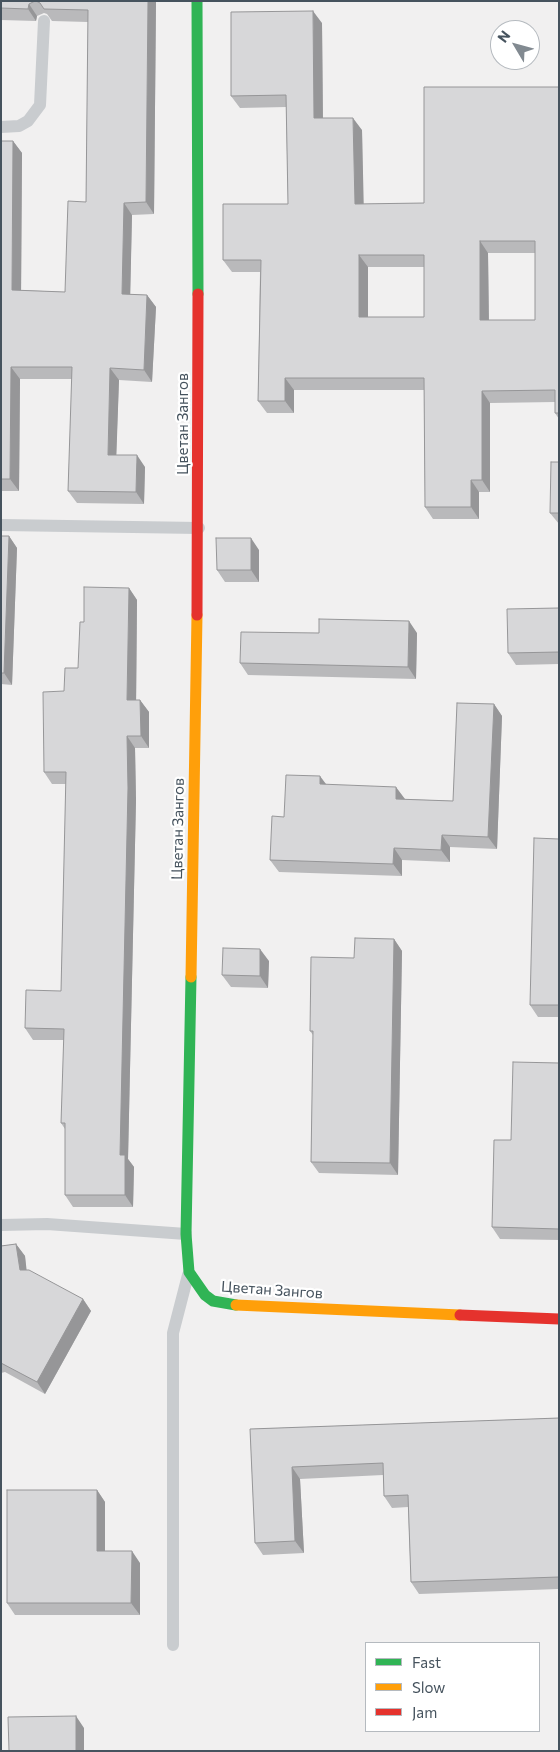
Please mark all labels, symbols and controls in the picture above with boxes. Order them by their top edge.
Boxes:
north arrow [490,20,540,70]
text: N [493,27,513,46]
street label: Цветан Зангов [174,373,192,475]
street label: Цветан Зангов [168,778,188,880]
street label: Цветан Зангов [221,1277,323,1303]
legend [365,1642,540,1732]
text: Fast [412,1653,441,1671]
text: Slow [412,1678,445,1696]
text: Jam [412,1703,437,1721]

